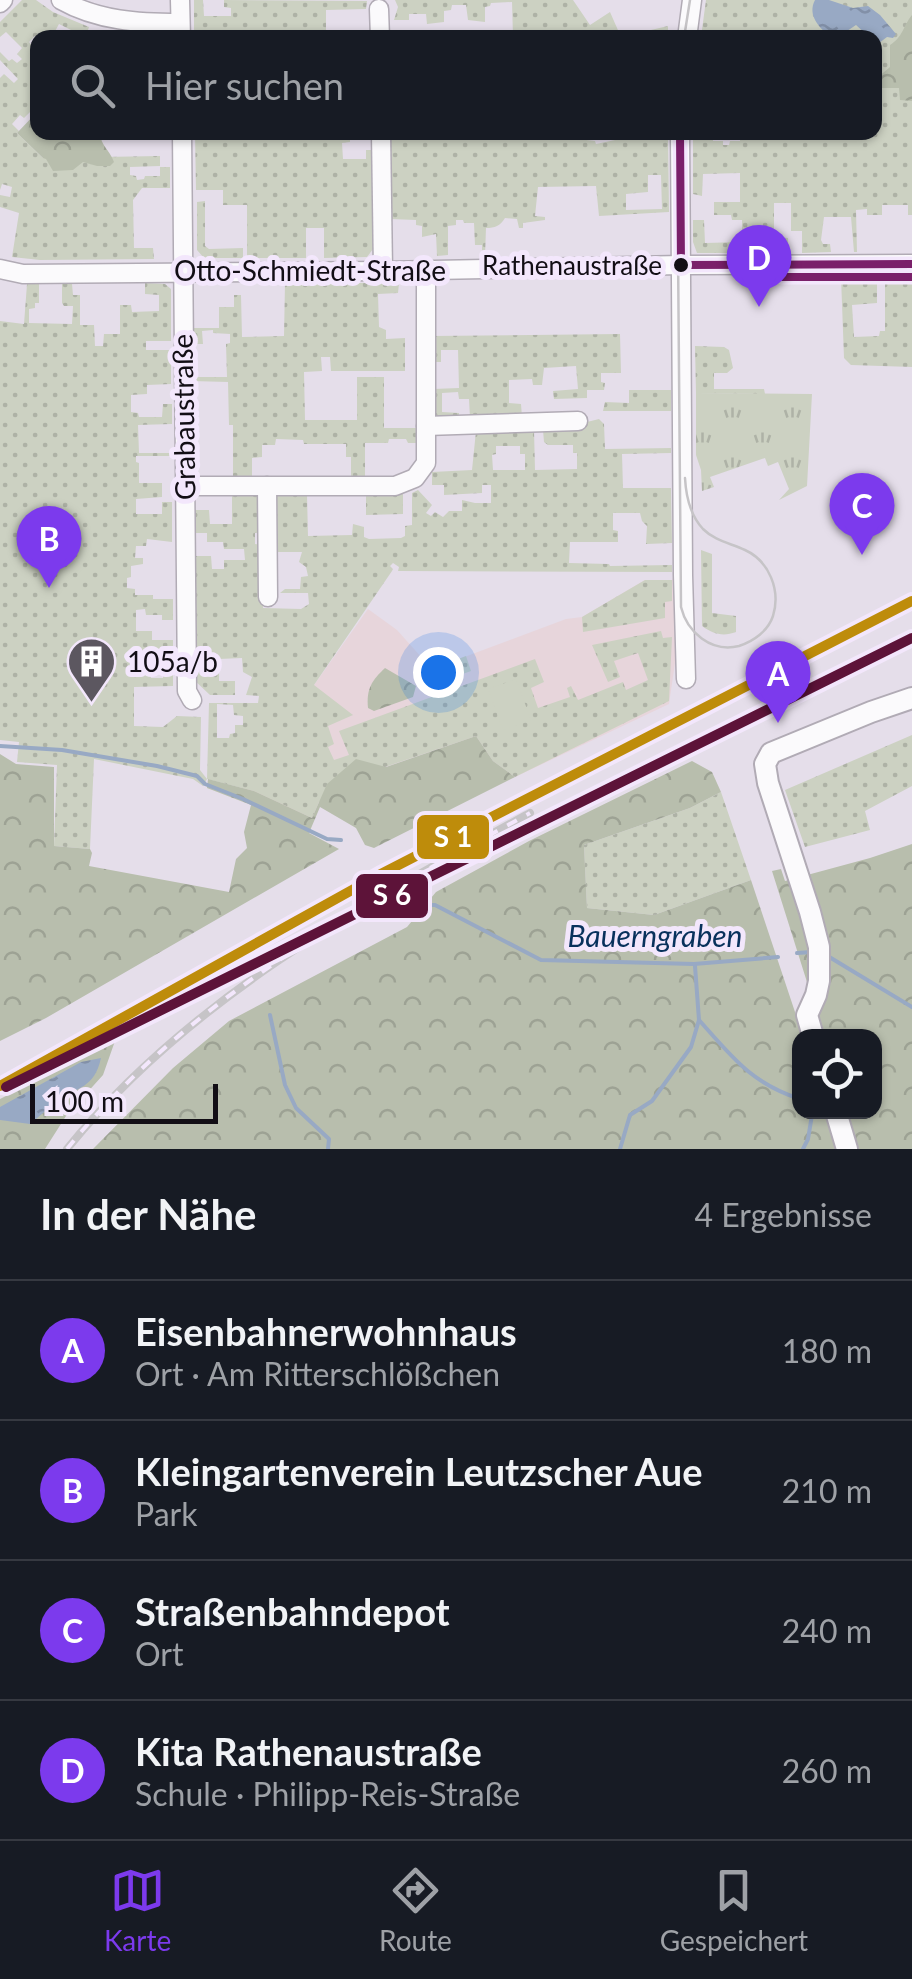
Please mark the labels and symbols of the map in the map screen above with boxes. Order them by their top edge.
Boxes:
pin: D [726,224,792,307]
place label: Rathenaustraße [482,249,662,281]
street label: Otto-Schmiedt-Straße [174,253,446,287]
marker: Rathenaustraße [671,255,691,275]
street label: Grabaustraße [165,334,201,500]
pin: C [830,472,894,555]
pin: B [17,506,82,588]
building icon: 105a/b [66,636,118,704]
pin: A [746,640,810,723]
place label: 105a/b [127,644,218,678]
your location [413,647,464,698]
line badge: S 1 [415,813,491,861]
text: S 1 [434,819,472,853]
line badge: S 6 [354,872,430,920]
text: S 6 [373,877,411,911]
water label: Bauerngraben [567,917,743,953]
scale bar [30,1079,218,1124]

